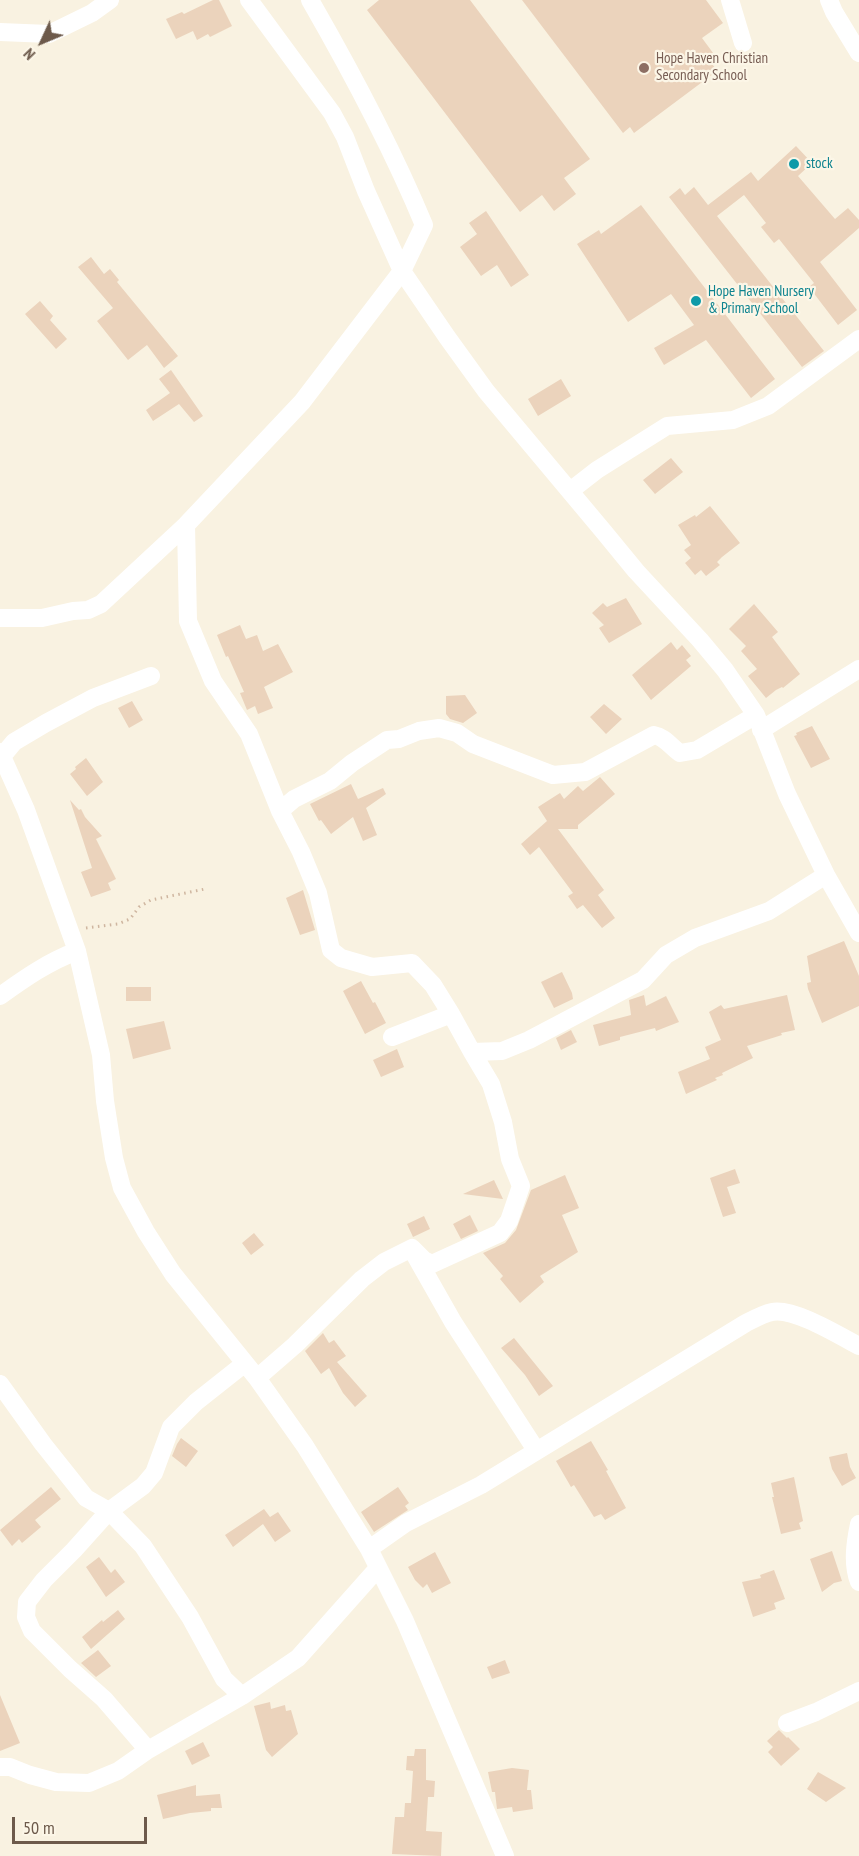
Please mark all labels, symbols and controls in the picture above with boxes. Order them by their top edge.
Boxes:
north arrow [12,12,72,72]
text: N [19,44,39,65]
place label: Hope Haven Christian Secondary School [656,50,768,85]
marker: Hope Haven Christian Secondary School [637,61,651,75]
place label: stock [806,155,833,173]
marker: stock [787,157,801,171]
place label: Hope Haven Nursery & Primary School [708,283,814,318]
marker: Hope Haven Nursery & Primary School [689,294,703,308]
scale bar [15,1805,150,1843]
text: 50 m [23,1816,55,1839]

